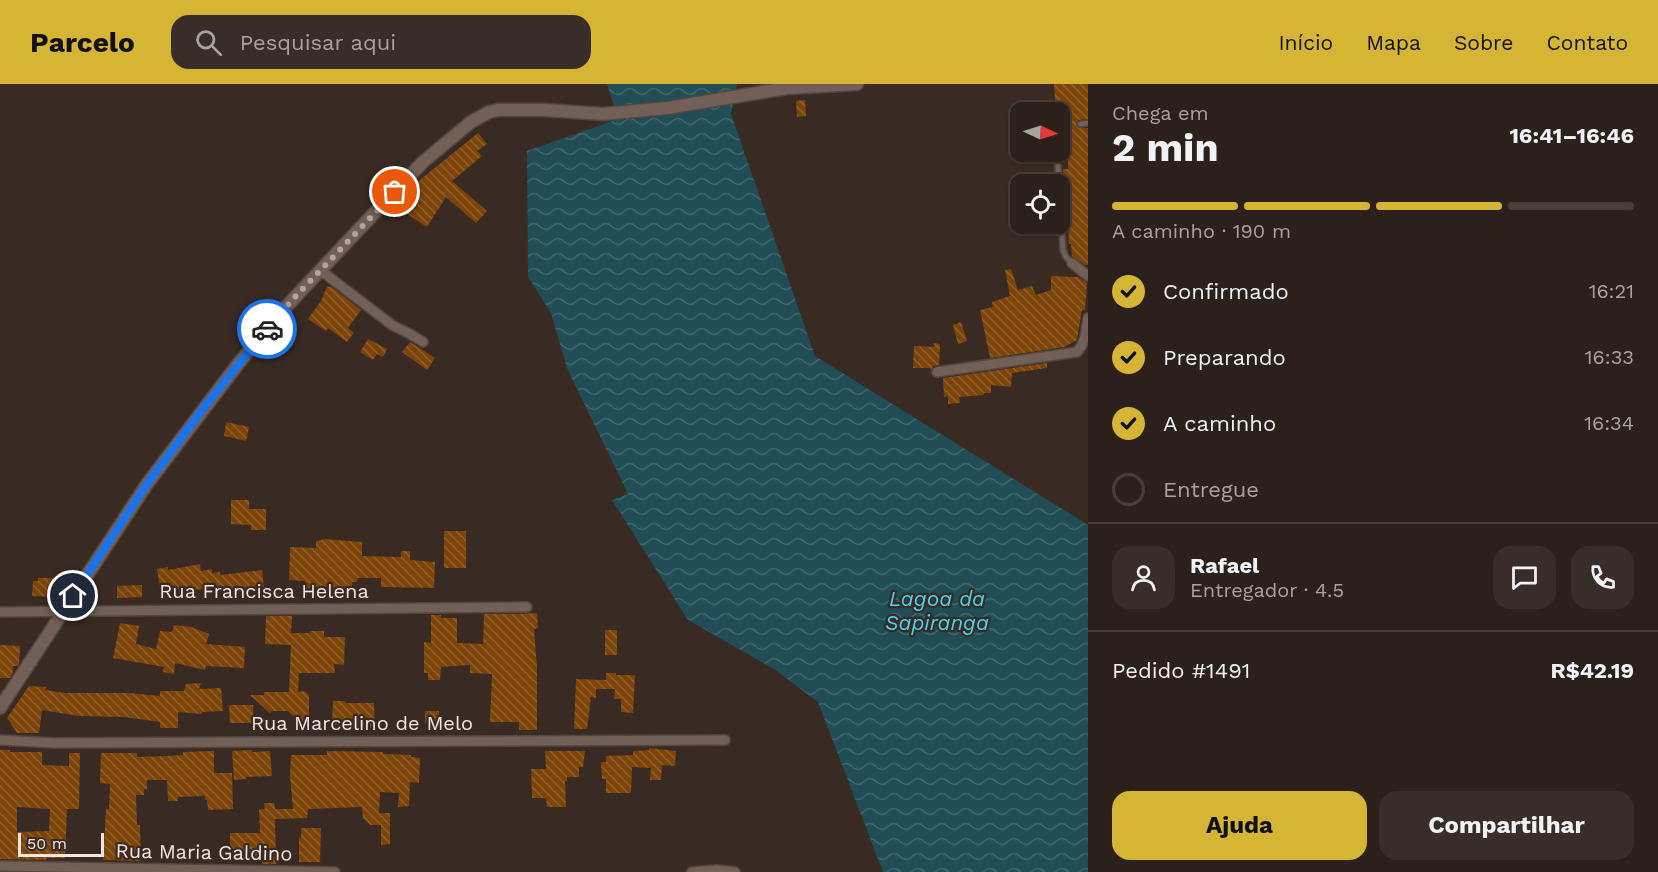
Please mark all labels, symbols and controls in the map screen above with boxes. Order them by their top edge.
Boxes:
search box [171,15,591,69]
text: Parcelo [30,26,135,59]
icon: search [192,26,225,59]
text: Pesquisar aqui [240,30,396,55]
text: Início [1278,30,1333,55]
text: Mapa [1366,30,1421,55]
text: Sobre [1454,30,1513,55]
text: Contato [1546,30,1628,55]
text: Chega em [1112,101,1209,125]
north arrow [1010,102,1070,162]
map controls [1010,102,1070,234]
text: 16:41–16:46 [1509,123,1634,148]
text: 2 min [1112,125,1219,170]
pin [369,166,420,217]
button: locate [1010,174,1070,234]
icon: bag [378,175,411,208]
text: A caminho · 190 m [1112,219,1291,243]
icon: check [1112,275,1145,308]
text: Confirmado [1163,279,1289,304]
text: 16:21 [1589,279,1634,303]
courier [237,299,297,359]
icon: car [251,313,284,346]
icon: check [1112,341,1145,374]
text: Preparando [1163,345,1286,370]
text: 16:33 [1585,345,1634,369]
icon: check [1112,407,1145,440]
text: A caminho [1163,411,1276,436]
text: 16:34 [1584,411,1634,435]
text: Entregue [1163,477,1259,502]
button: person [1112,546,1175,609]
button: chat [1493,546,1556,609]
button: phone [1571,546,1634,609]
text: Rafael [1190,553,1259,578]
pin [47,570,98,621]
text: Entregador · 4.5 [1190,578,1344,602]
icon: home [56,579,89,612]
street label: Rua Francisca Helena [159,579,369,603]
water label: Lagoa da Sapiranga [885,586,989,635]
text: Pedido #1491 [1112,658,1250,683]
text: R$42.19 [1550,658,1634,683]
street label: Rua Marcelino de Melo [251,711,473,735]
button: Ajuda [1112,791,1367,860]
button: Compartilhar [1379,791,1634,860]
scale bar [18,830,104,858]
text: 50 m [27,834,67,853]
street label: Rua Maria Galdino [115,838,293,866]

